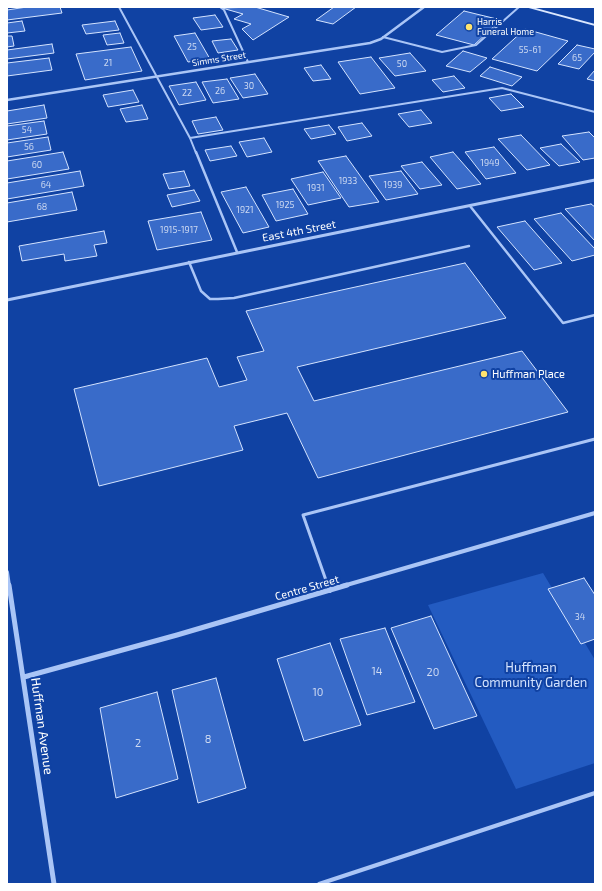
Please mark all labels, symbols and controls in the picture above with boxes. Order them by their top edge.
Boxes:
place label: Harris Funeral Home [477,17,534,38]
marker: Harris Funeral Home [464,22,474,32]
house number: 25 [187,42,197,52]
house number: 55-61 [519,45,541,55]
street label: Simms Street [191,49,247,69]
house number: 65 [572,53,582,63]
house number: 21 [104,58,112,68]
house number: 50 [397,59,407,69]
house number: 30 [244,81,254,91]
house number: 26 [215,86,225,96]
house number: 22 [182,88,192,98]
house number: 54 [22,125,32,135]
house number: 56 [24,142,34,152]
house number: 1949 [480,158,500,168]
house number: 60 [32,160,42,170]
house number: 1933 [339,176,357,186]
house number: 64 [41,180,51,190]
house number: 1939 [384,180,402,190]
house number: 1931 [307,183,325,193]
house number: 1925 [276,200,294,210]
house number: 68 [37,202,47,212]
house number: 1921 [236,205,254,215]
street label: East 4th Street [261,217,337,245]
house number: 1915-1917 [160,225,198,235]
place label: Huffman Place [492,367,565,381]
marker: Huffman Place [479,369,489,379]
street label: Centre Street [273,573,341,603]
house number: 34 [575,612,585,622]
park label: Huffman Community Garden [475,660,587,691]
house number: 14 [371,664,383,678]
house number: 20 [427,665,439,679]
street label: Huffman Avenue [27,676,57,776]
house number: 10 [312,685,324,699]
house number: 8 [205,732,211,746]
house number: 2 [135,736,141,750]

